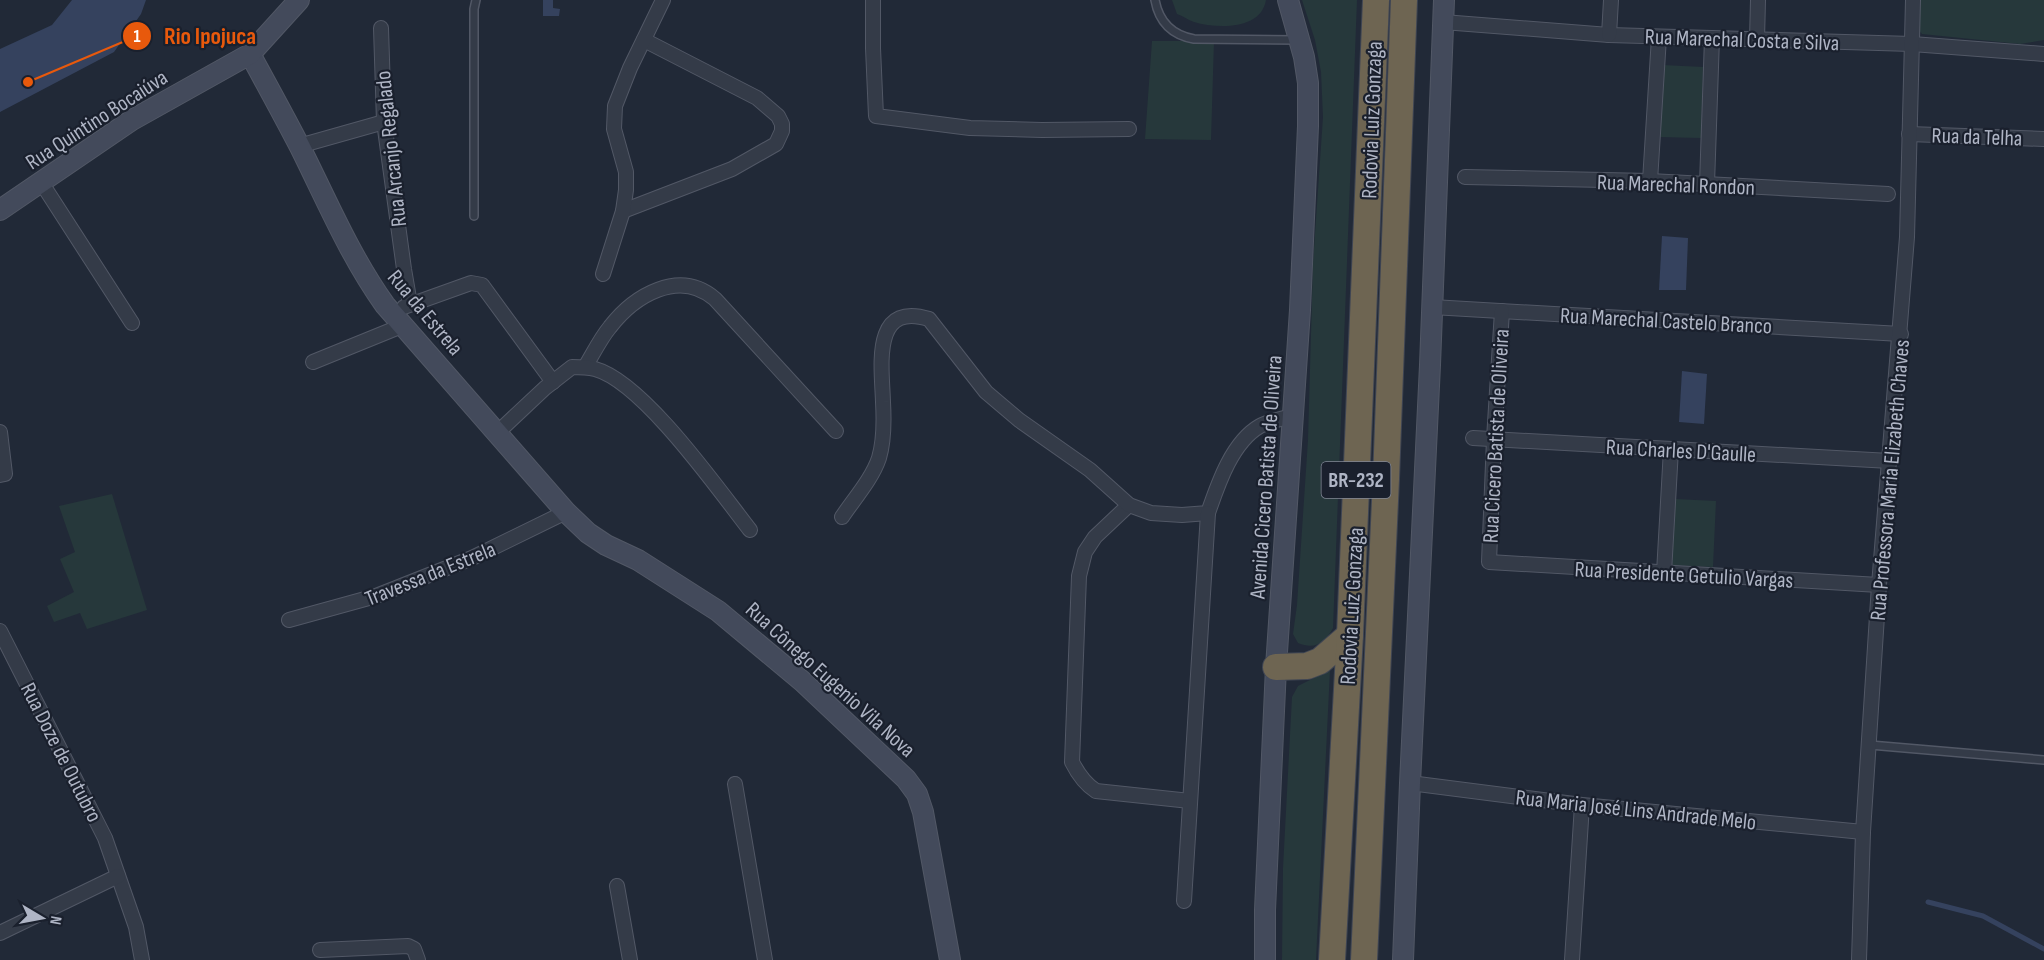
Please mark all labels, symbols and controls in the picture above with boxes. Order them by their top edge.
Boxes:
callout: Rio Ipojuca [122,15,268,57]
text: Rio Ipojuca [164,22,256,51]
street label: Rua Marechal Costa e Silva [1644,24,1840,57]
text: 1 [133,26,141,47]
street label: Rodovia Luiz Gonzaga [1356,41,1389,199]
street label: Rua Quintino Bocaiúva [21,64,173,176]
street label: Rua Arcanjo Regalado [370,70,413,228]
street label: Rua da Telha [1931,122,2023,153]
street label: Rua Marechal Rondon [1596,169,1755,202]
street label: Rua da Estrela [381,265,468,361]
street label: Rua Marechal Castelo Branco [1559,302,1773,341]
street label: Rua Cicero Batista de Oliveira [1477,328,1516,544]
street label: Rua Professora Maria Elizabeth Chaves [1865,338,1916,622]
street label: Avenida Cicero Batista de Oliveira [1244,354,1288,601]
street label: Rua Charles D'Gaulle [1605,434,1757,469]
road number: BR-232 [1322,462,1390,498]
street label: Rodovia Luiz Gonzaga [1335,527,1370,685]
street label: Travessa da Estrela [361,536,500,613]
street label: Rua Presidente Getulio Vargas [1574,556,1794,595]
street label: Rua Cônego Eugenio Vila Nova [739,597,921,764]
street label: Rua Doze de Outubro [14,679,107,827]
street label: Rua Maria José Lins Andrade Melo [1514,784,1757,837]
north arrow [12,888,72,948]
text: N [45,914,65,926]

